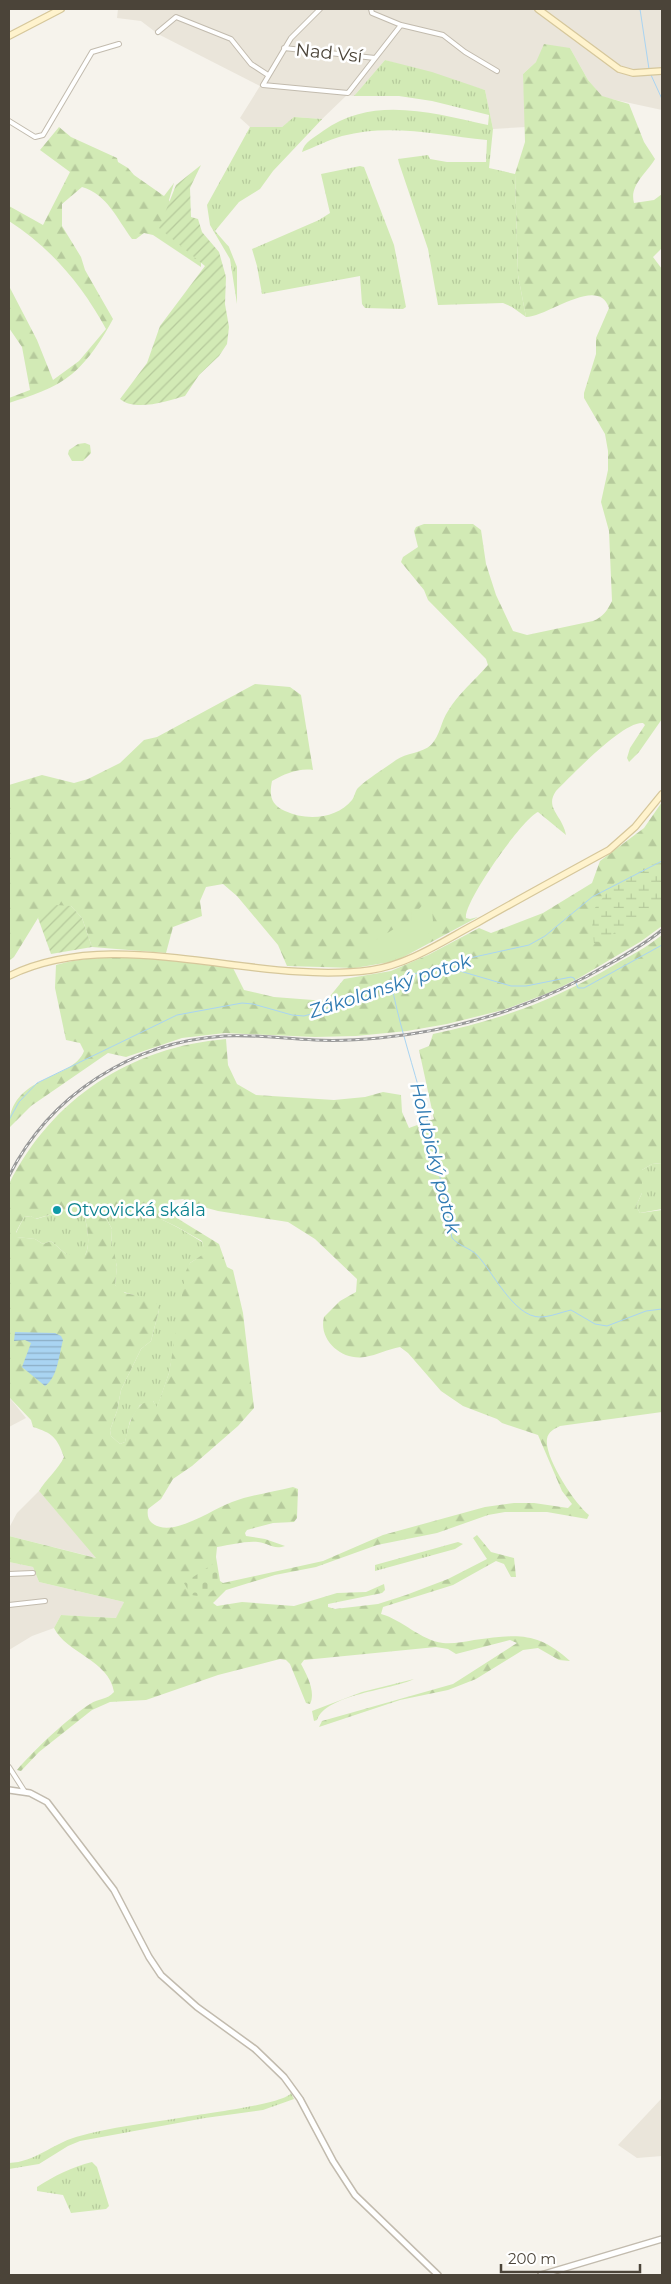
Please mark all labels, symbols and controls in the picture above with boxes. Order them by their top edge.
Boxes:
street label: Nad Vsí [294,39,365,68]
water label: Zákolanský potok [305,949,475,1023]
water label: Holubický potok [405,1080,465,1237]
place label: Otvovická skála [67,1199,206,1221]
marker: Otvovická skála [51,1204,63,1216]
scale bar [501,2242,640,2274]
text: 200 m [508,2249,556,2268]

